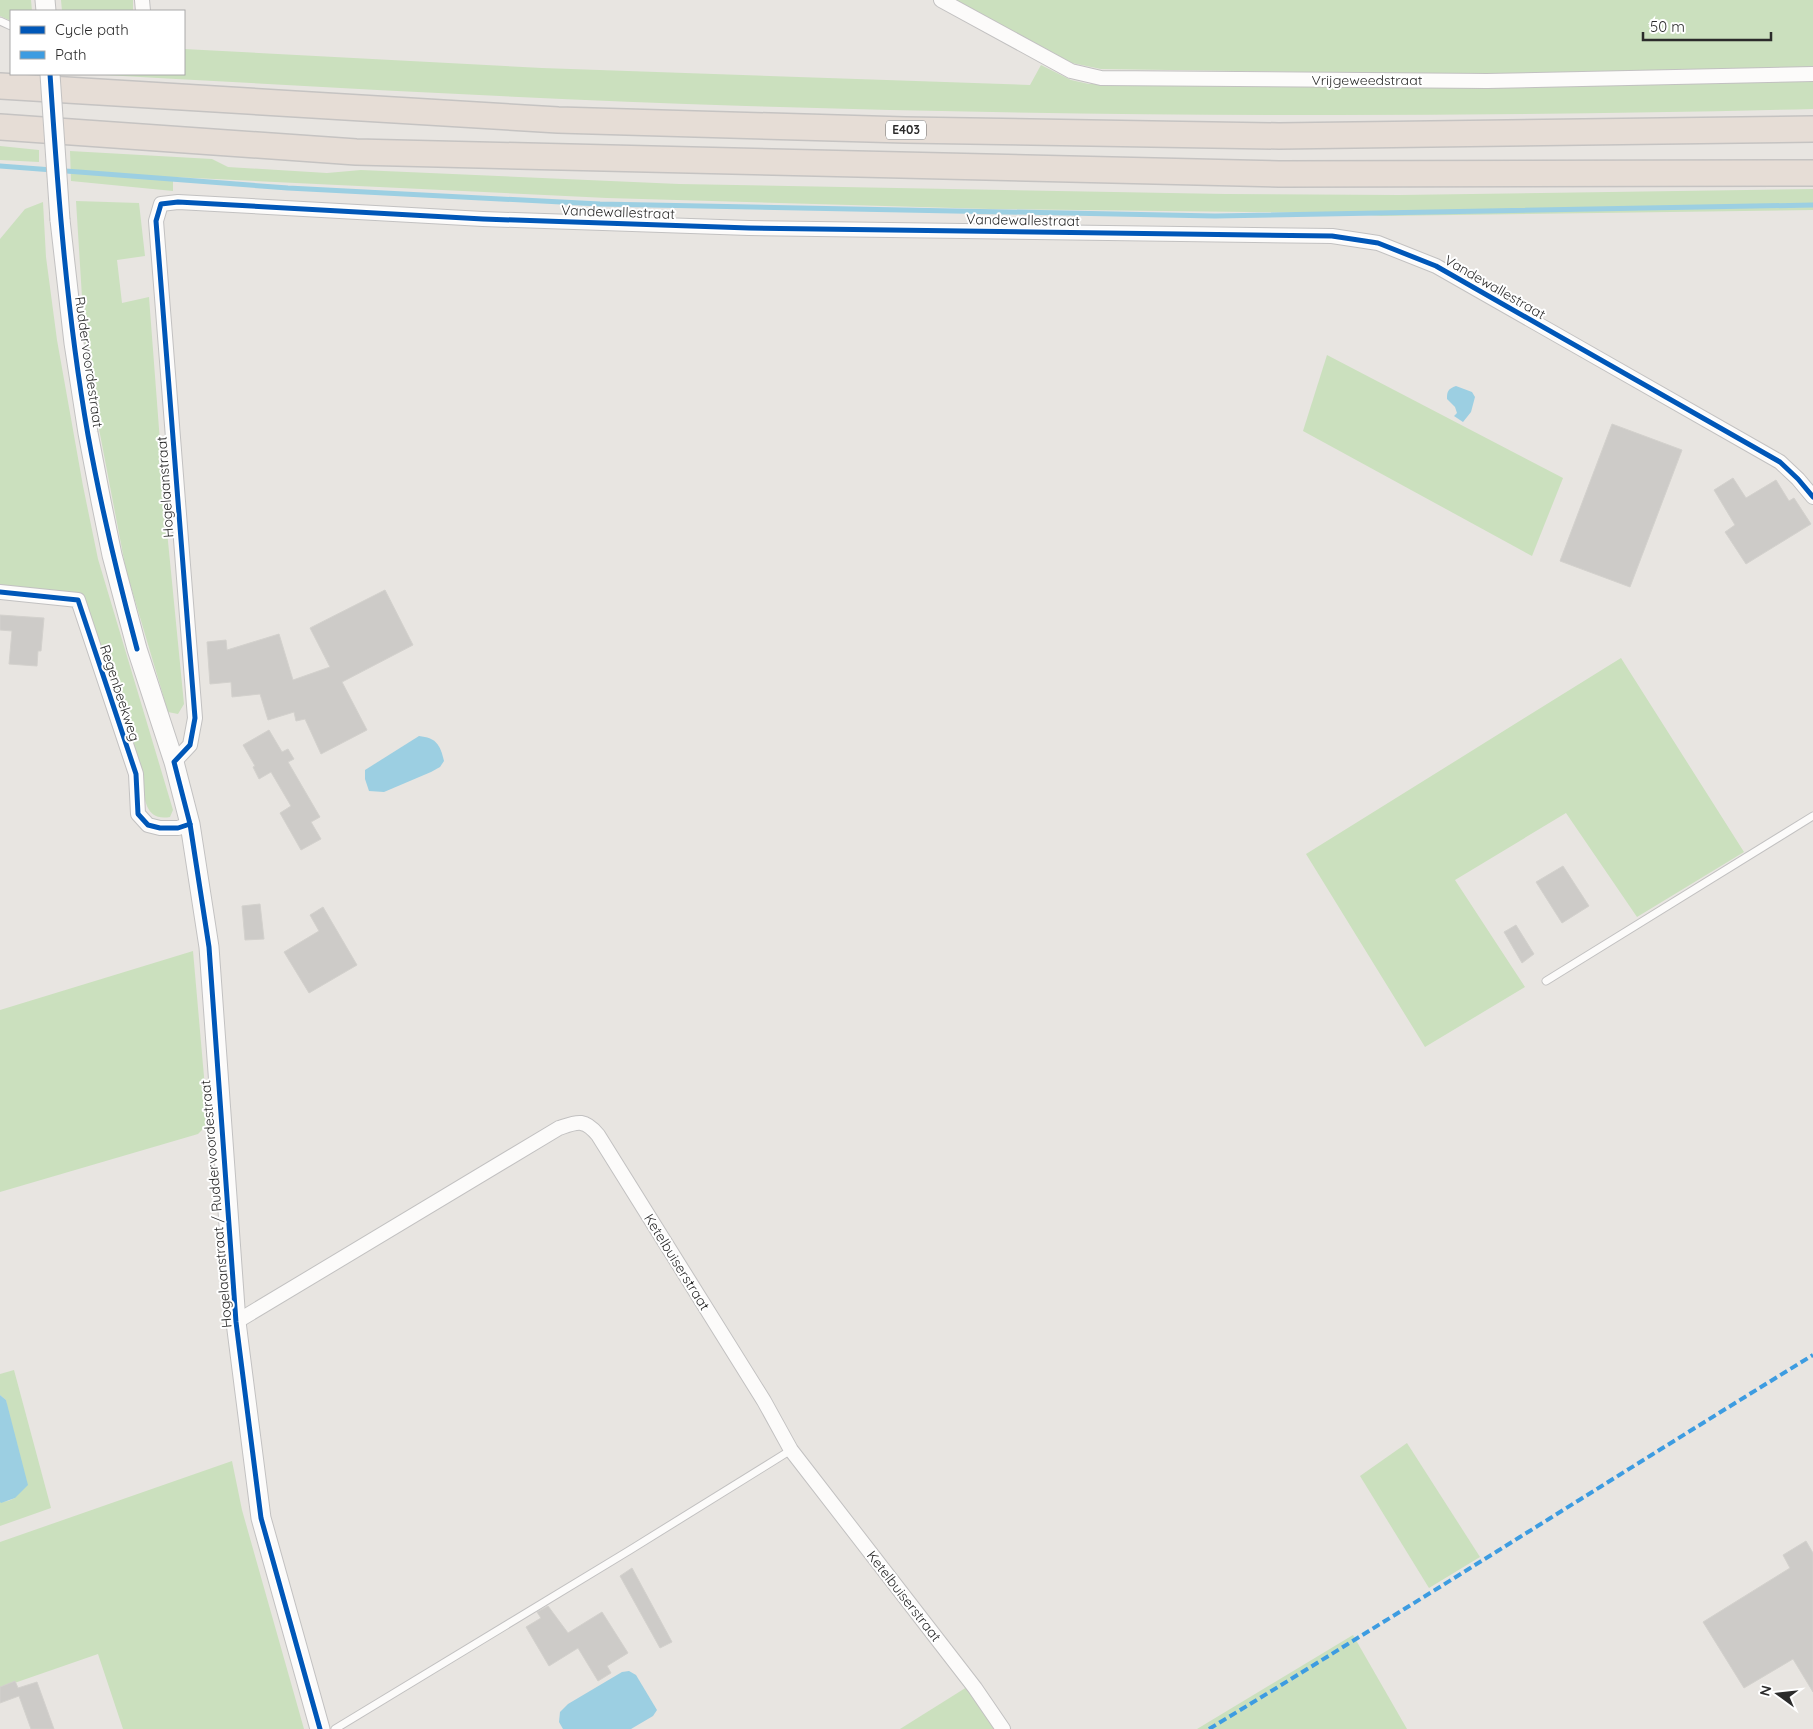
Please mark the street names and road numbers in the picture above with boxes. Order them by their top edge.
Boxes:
street label: Vrijgeweedstraat [1312,71,1423,89]
road number: E403 [886,120,926,140]
street label: Vandewallestraat [561,201,675,223]
street label: Vandewallestraat [966,210,1080,230]
street label: Vandewallestraat [1441,251,1549,323]
street label: Ruddervoordestraat [71,295,107,429]
street label: Hogelaanstraat [152,435,178,538]
street label: Regenbeekweg [96,642,144,744]
street label: Hogelaanstraat / Ruddervoordestraat [196,1079,236,1329]
street label: Ketelbuiserstraat [640,1210,714,1314]
street label: Ketelbuiserstraat [863,1547,945,1645]

